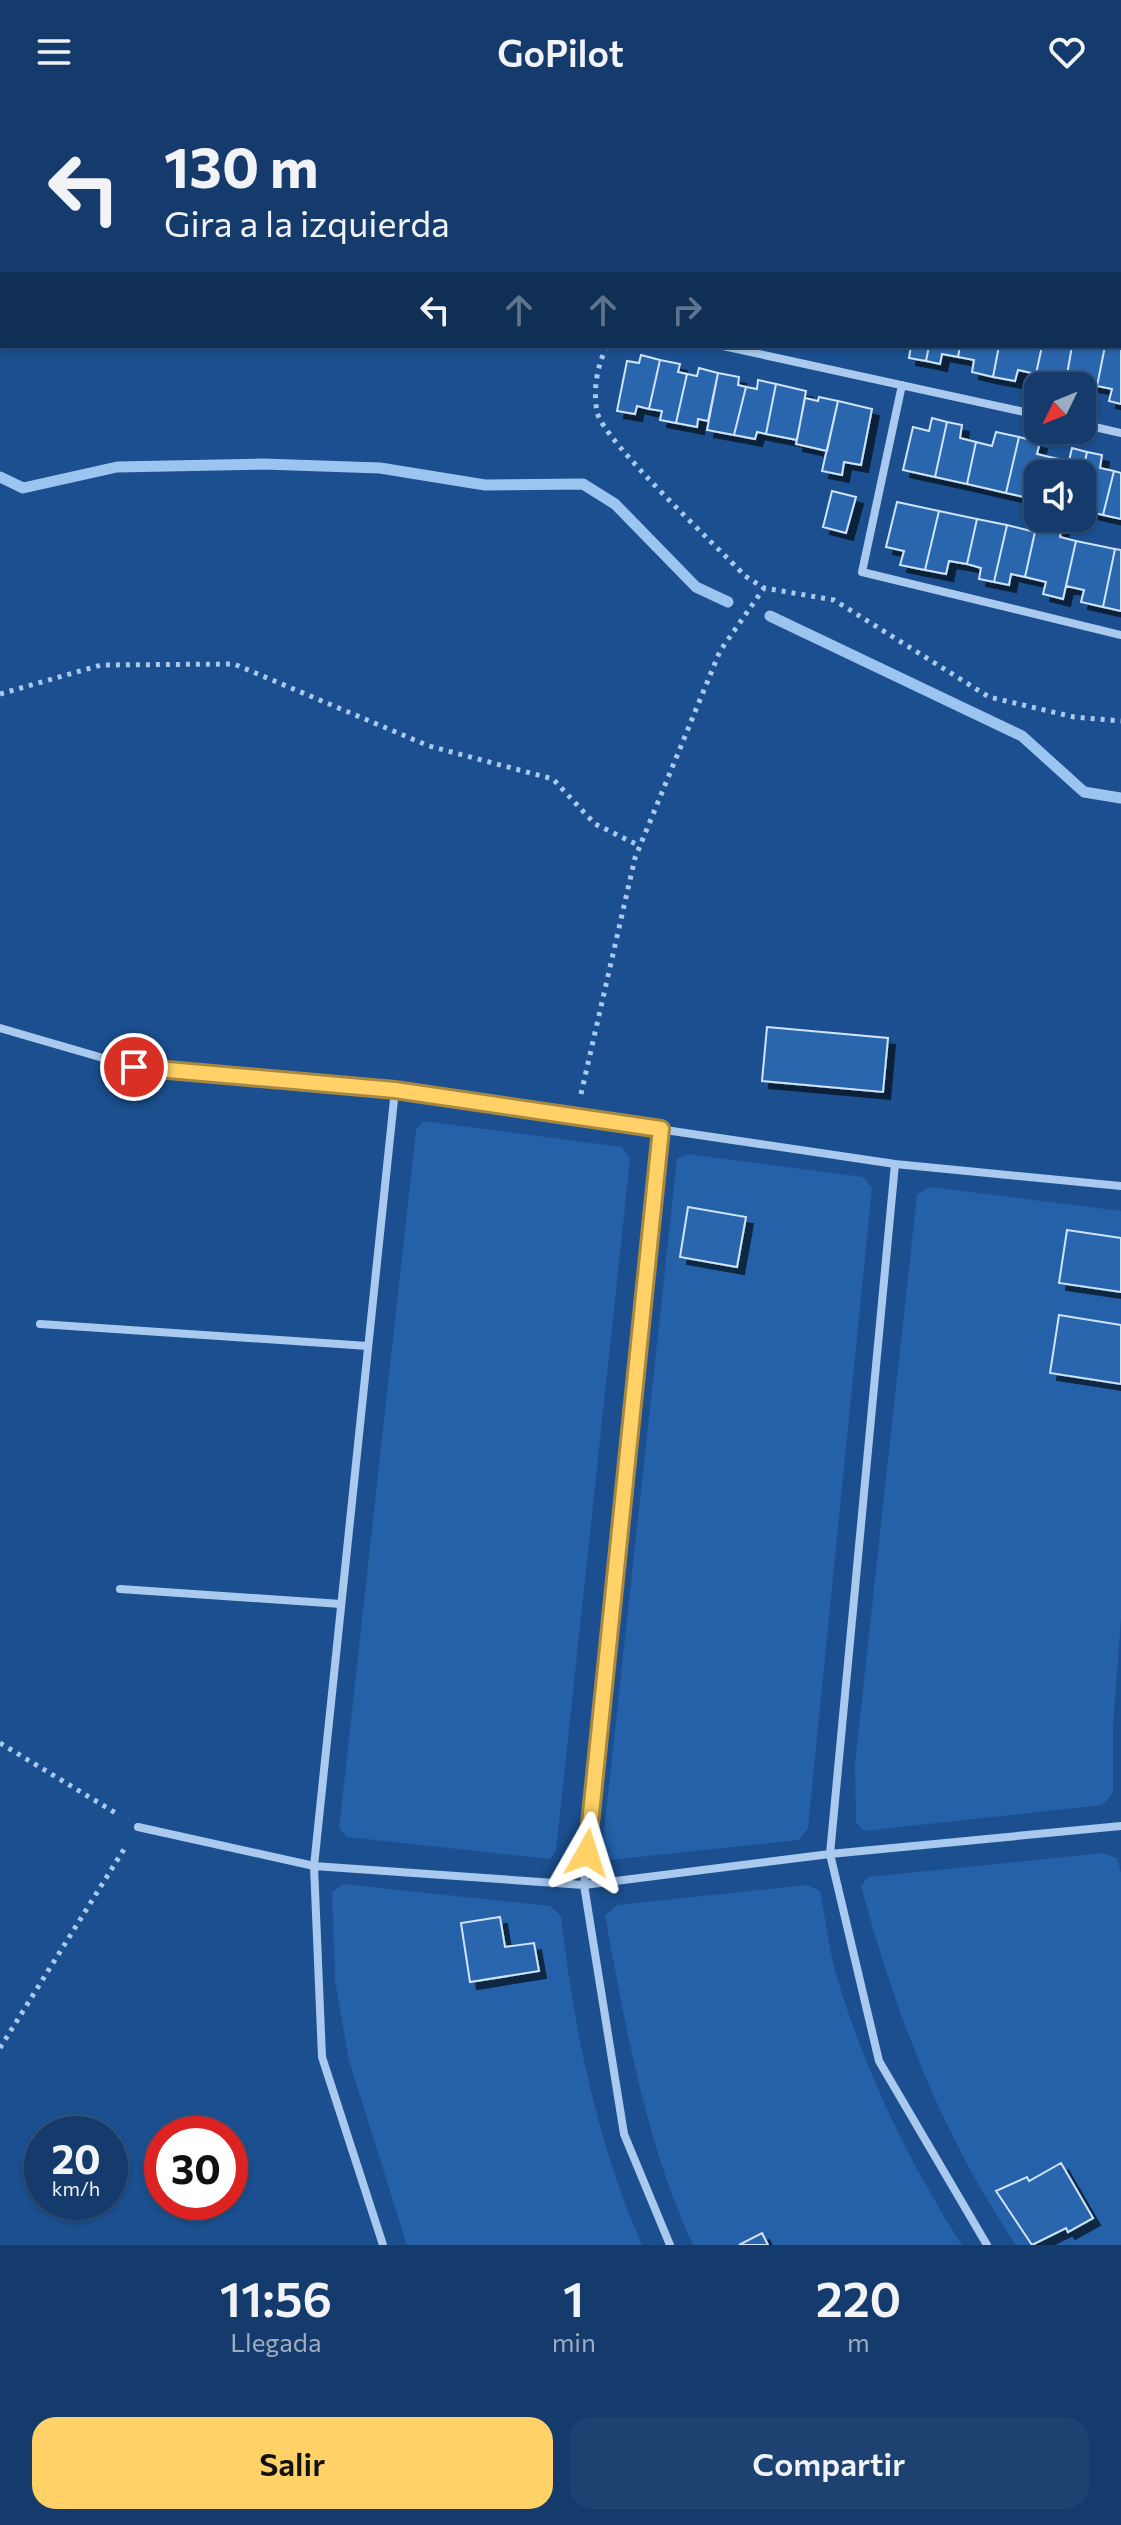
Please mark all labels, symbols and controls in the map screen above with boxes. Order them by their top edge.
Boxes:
icon: menu [32,30,76,74]
text: GoPilot [497,30,624,74]
icon: heart [1045,30,1089,74]
text: 130 m [164,131,319,200]
icon: left [32,136,136,240]
text: Gira a la izquierda [164,200,450,244]
icon: left [413,288,457,332]
icon: ahead [497,288,541,332]
icon: ahead [581,288,625,332]
icon: right [665,288,709,332]
north arrow [1024,372,1096,444]
map controls [1024,372,1096,532]
button: sound [1024,460,1096,532]
pin [100,1033,168,1101]
icon: arrive [112,1045,156,1089]
position arrow [545,1811,629,1895]
speed limit sign: 30 [144,2116,248,2220]
text: 20 [51,2133,101,2182]
text: km/h [52,2176,100,2200]
text: 11:56 [220,2268,332,2327]
text: 1 [563,2268,584,2327]
text: 220 [816,2268,901,2327]
text: Llegada [230,2326,321,2357]
text: min [552,2326,596,2357]
text: m [847,2326,870,2357]
button: Salir [32,2417,553,2509]
button: Compartir [569,2417,1089,2509]

